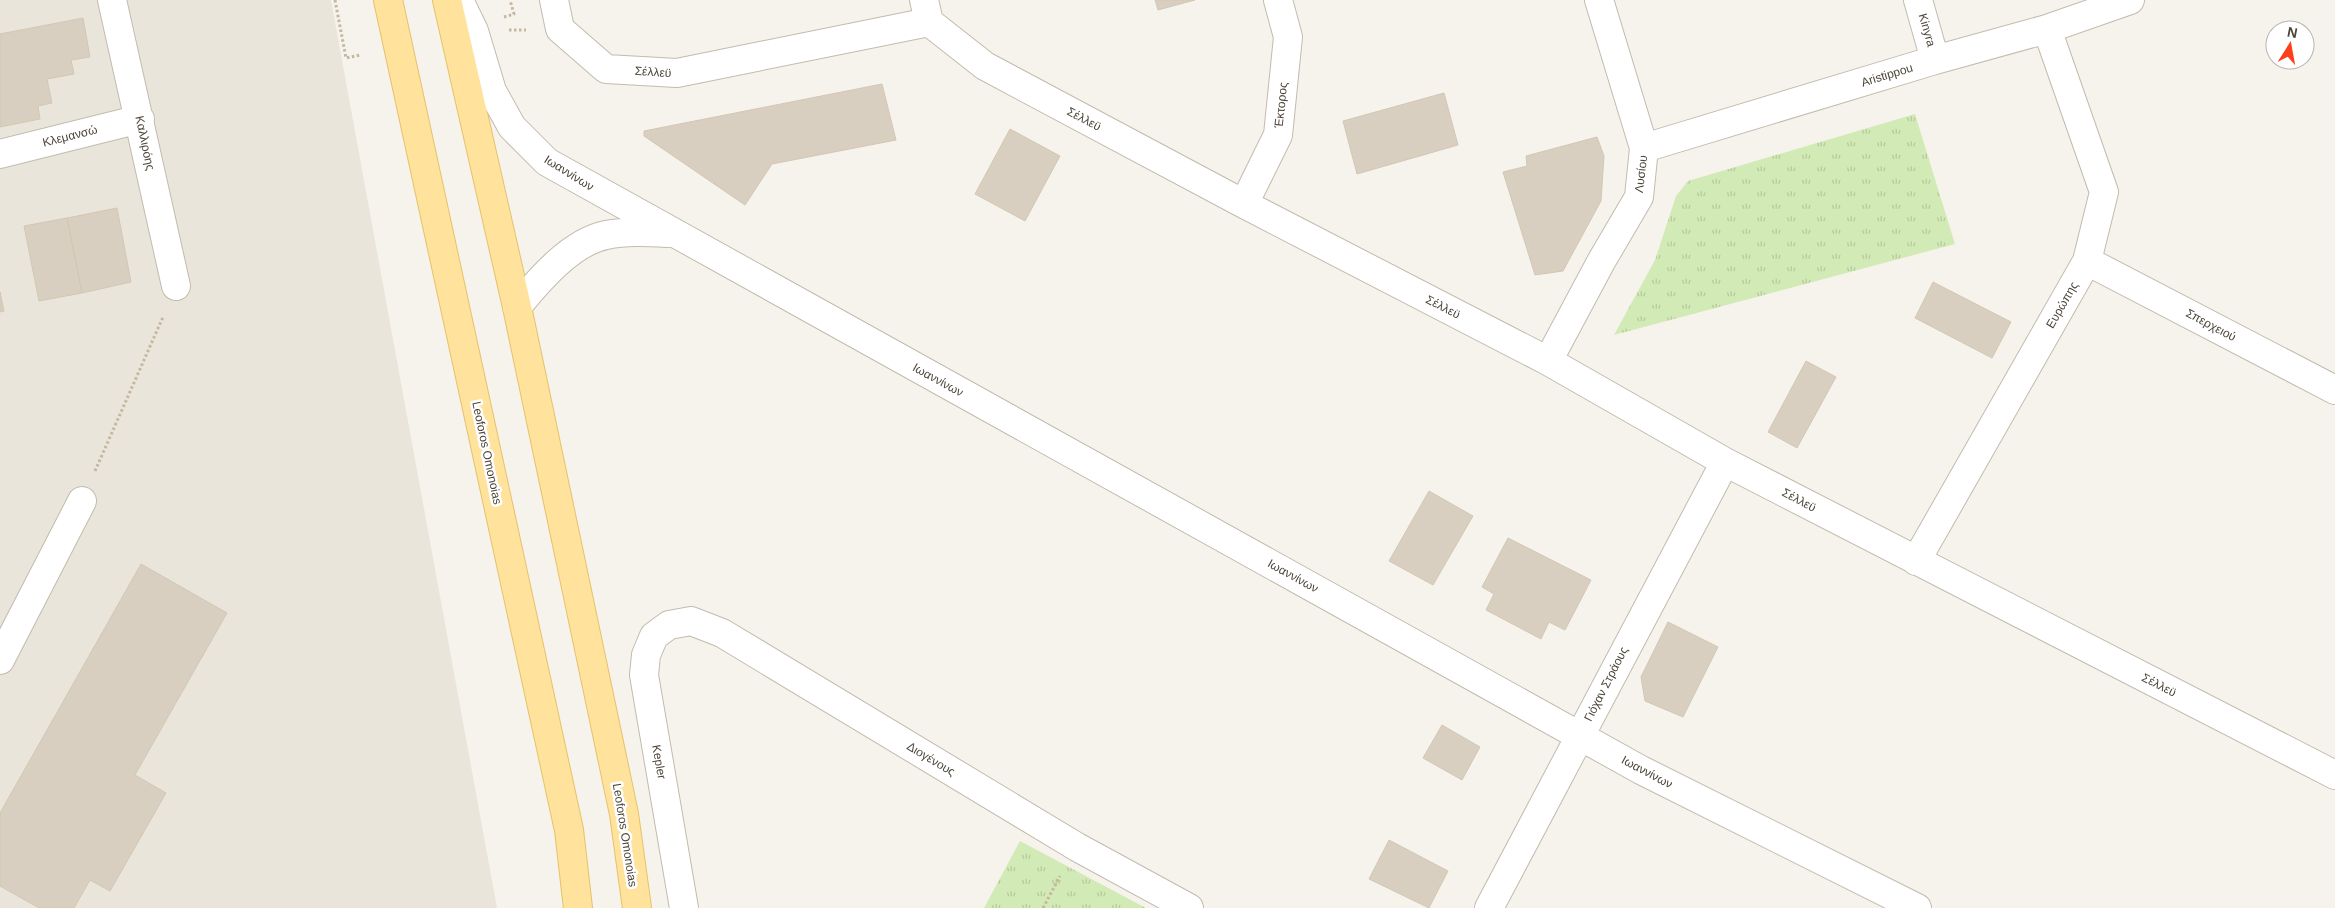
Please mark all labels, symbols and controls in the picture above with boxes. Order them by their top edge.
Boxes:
street label: Kinyra [1916,12,1939,49]
north arrow [2265,20,2315,70]
text: N [2286,23,2299,41]
street label: Aristippou [1859,61,1915,89]
street label: Σέλλεϋ [634,64,672,80]
street label: Έκτορος [1272,81,1290,130]
street label: Σέλλεϋ [1065,104,1103,134]
street label: Καλλιρόης [132,114,158,172]
street label: Κλεμανσώ [41,122,99,150]
street label: Ιωαννίνων [542,152,596,194]
street label: Λυσίου [1632,154,1650,194]
street label: Ευρώπης [2043,279,2081,331]
street label: Σέλλεϋ [1423,292,1463,322]
street label: Σπερχειού [2183,306,2239,344]
street label: Ιωαννίνων [910,360,966,400]
street label: Leoforos Omonoias [469,400,505,506]
street label: Σέλλεϋ [1780,485,1818,515]
street label: Ιωαννίνων [1265,556,1321,596]
street label: Γιόχαν Στράους [1581,644,1631,724]
street label: Σέλλεϋ [2139,670,2179,700]
street label: Διογένους [904,739,958,779]
street label: Kepler [649,744,669,780]
street label: Ιωαννίνων [1619,753,1675,791]
street label: Leoforos Omonoias [610,782,640,888]

